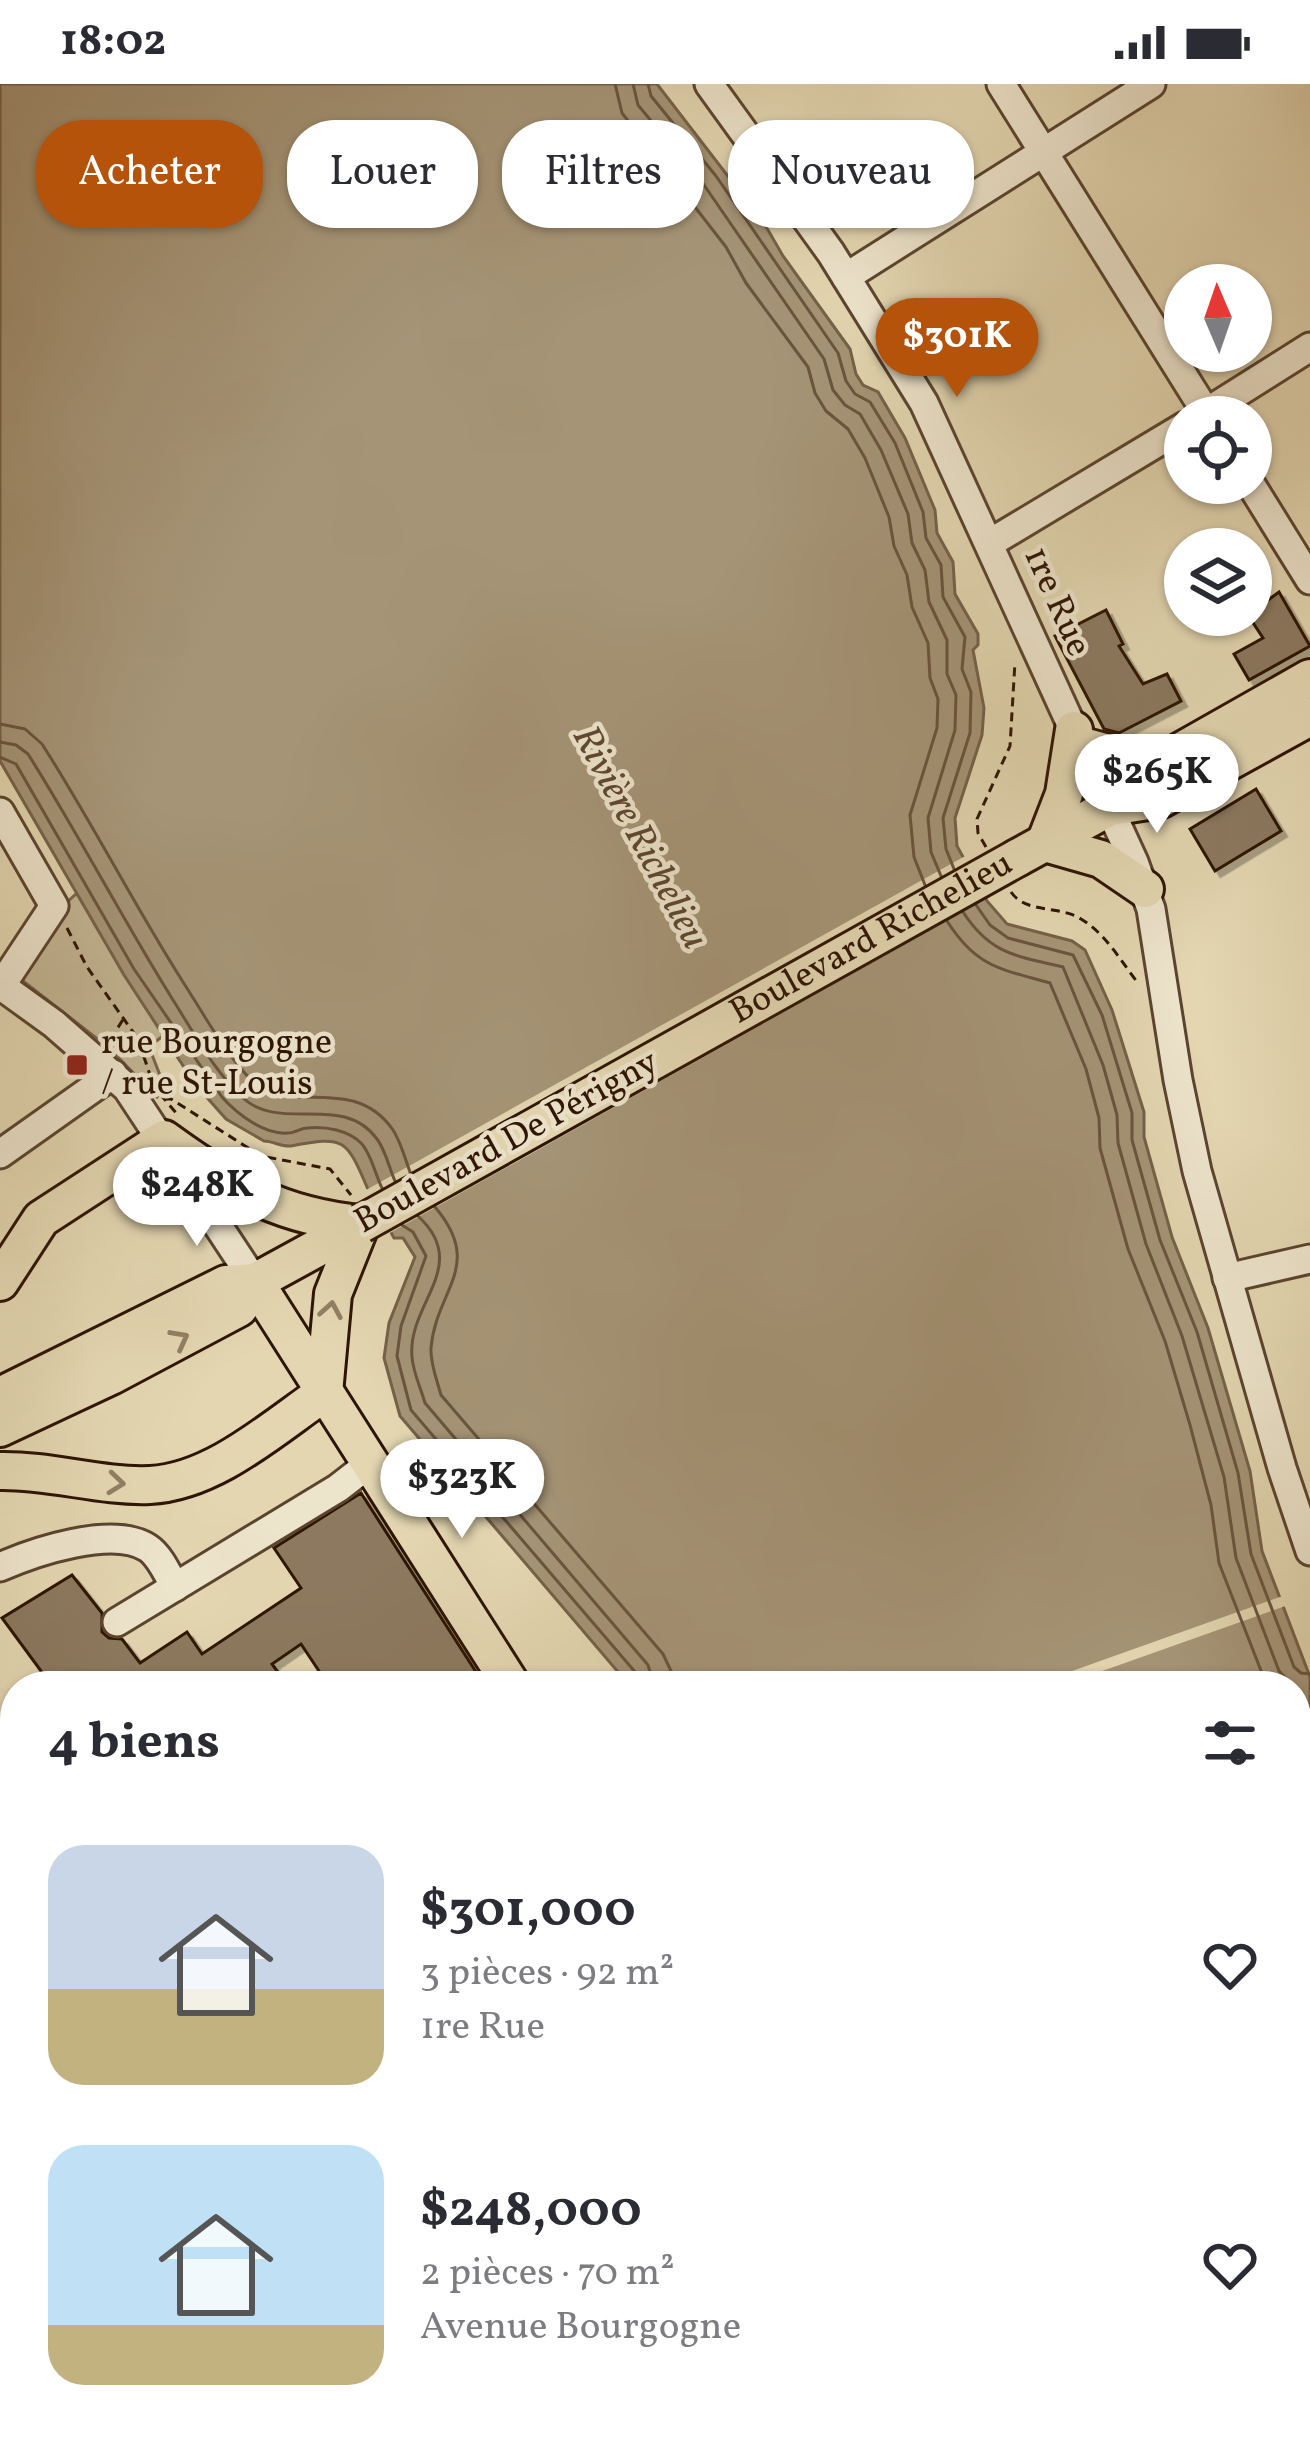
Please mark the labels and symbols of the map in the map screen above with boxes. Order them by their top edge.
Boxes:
north arrow [1164,264,1272,372]
pin: $301K [873,298,1041,400]
street label: 1re Rue [1010,539,1102,665]
water label: Rivière Richelieu [557,717,721,959]
pin: $265K [1073,734,1241,836]
street label: Boulevard Richelieu [721,840,1023,1038]
place label: rue Bourgogne / rue St-Louis [101,1019,332,1110]
street label: Boulevard De Périgny [346,1039,668,1247]
marker: rue Bourgogne / rue St-Louis [64,1052,90,1078]
pin: $248K [113,1147,281,1249]
one-way arrow [317,1300,343,1320]
one-way arrow [168,1330,189,1353]
pin: $323K [378,1439,546,1541]
one-way arrow [106,1469,126,1495]

